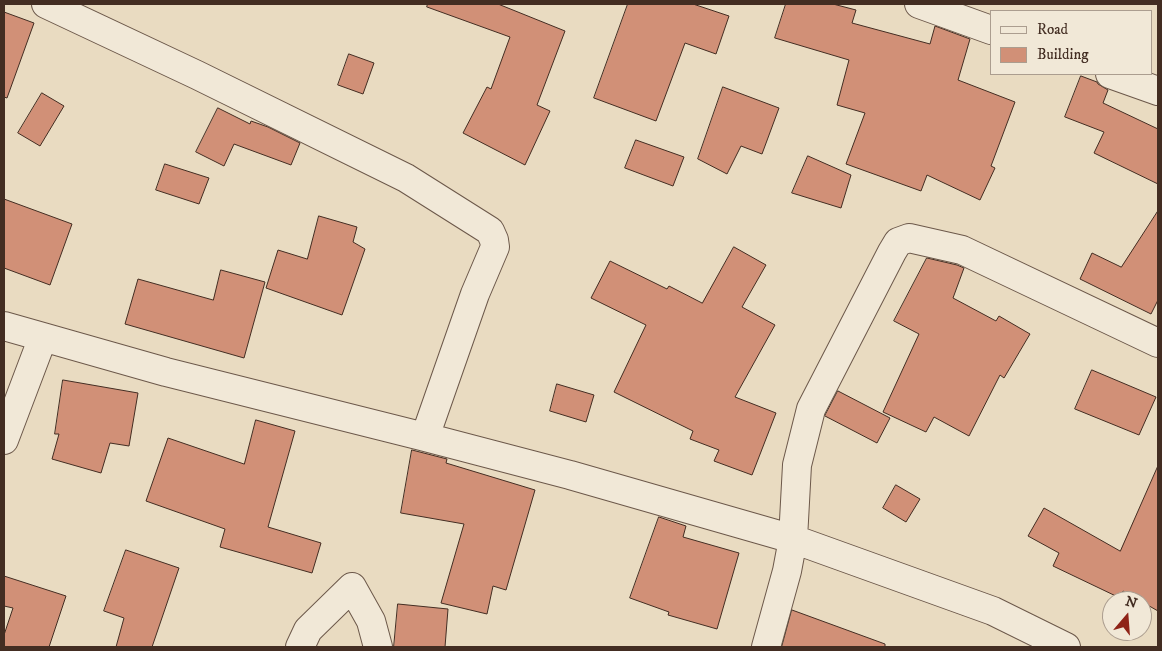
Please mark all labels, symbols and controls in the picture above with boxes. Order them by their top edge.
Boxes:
legend [990,10,1152,75]
text: Road [1037,20,1068,39]
text: Building [1037,45,1089,64]
north arrow [1102,591,1152,641]
text: N [1123,592,1140,613]

